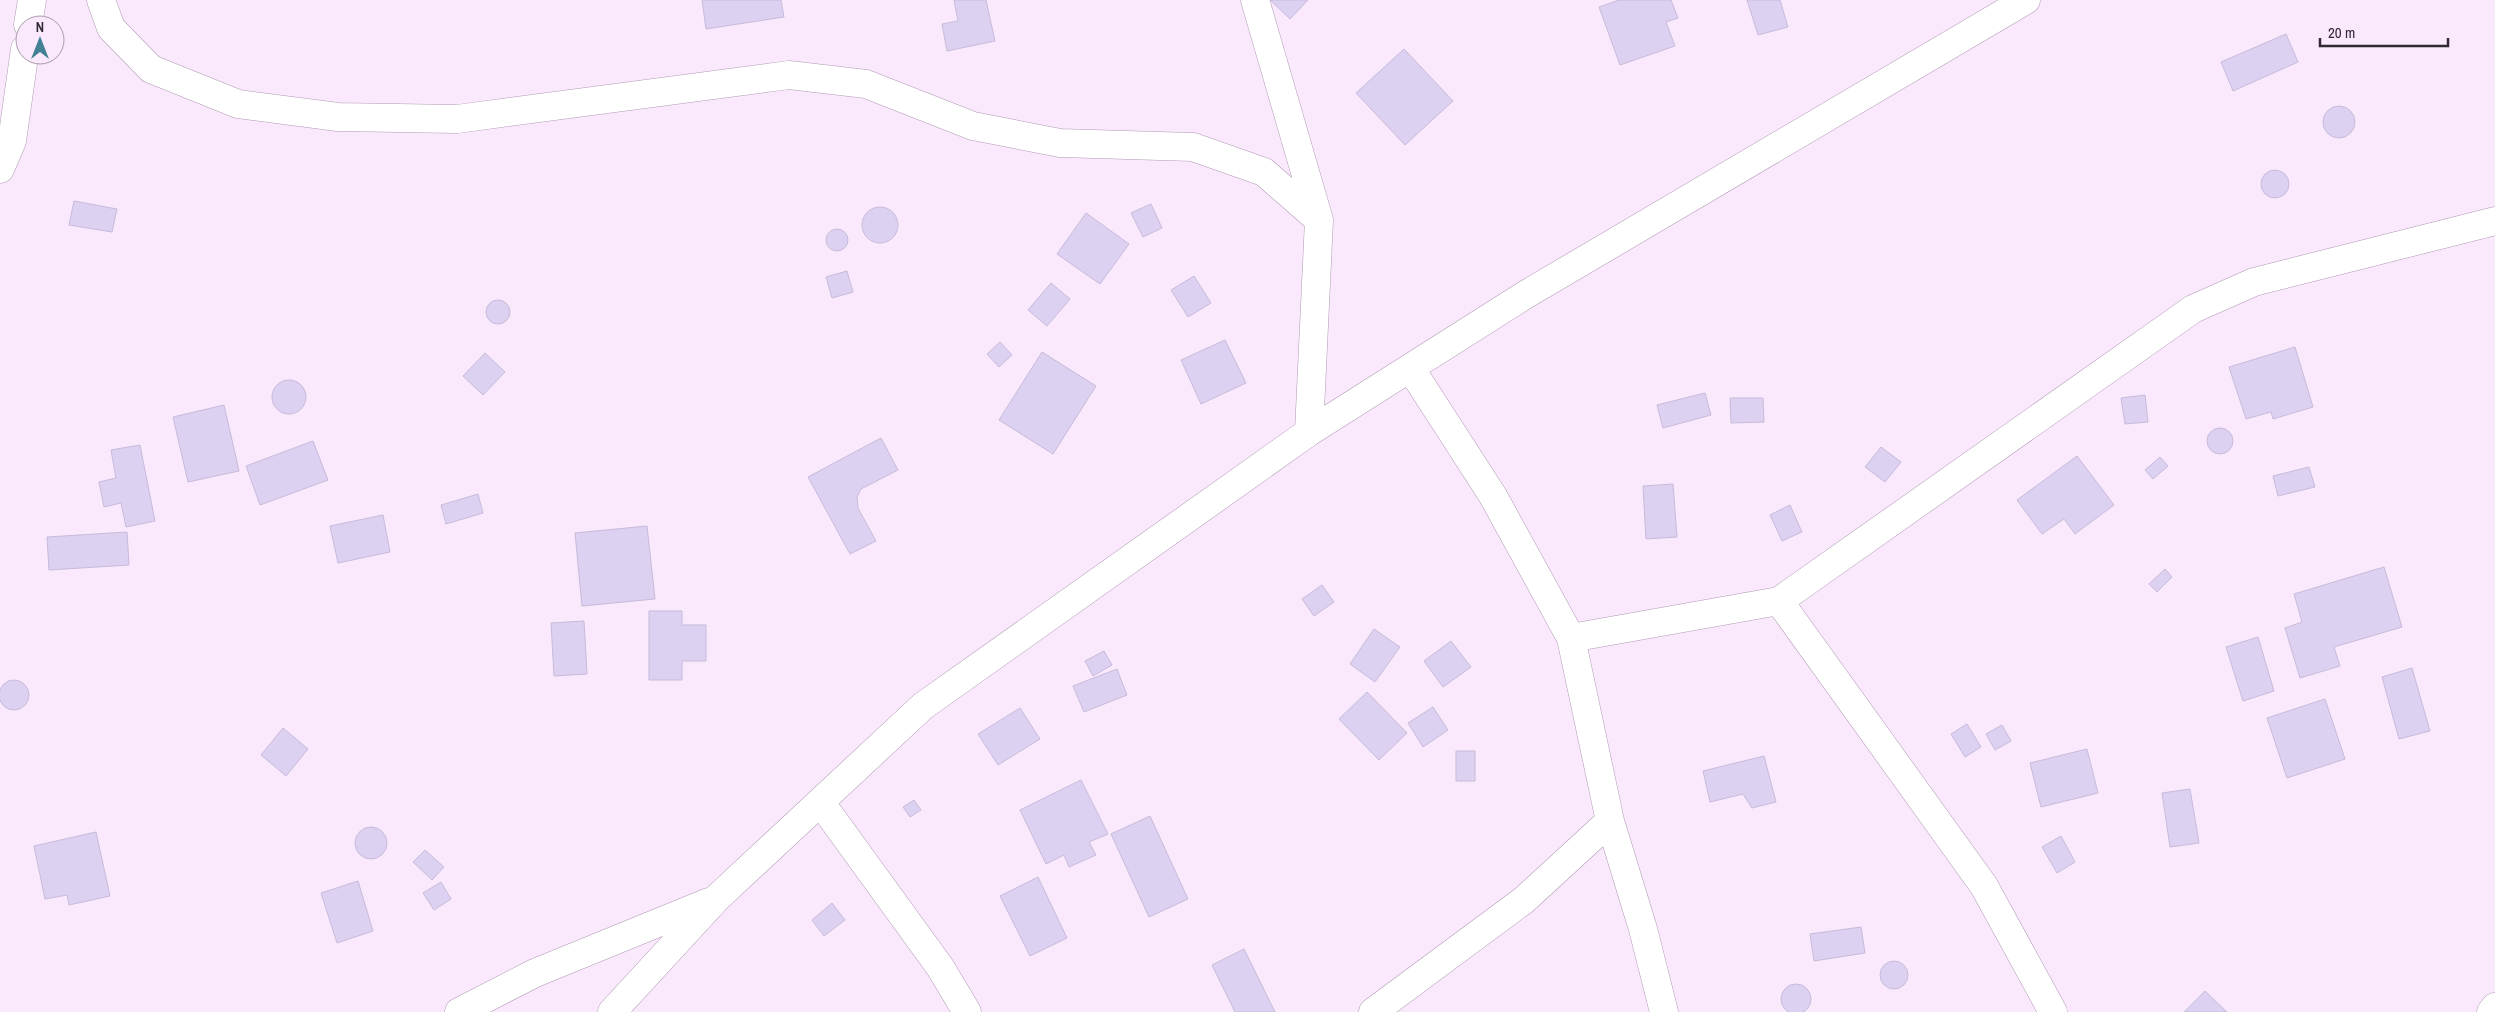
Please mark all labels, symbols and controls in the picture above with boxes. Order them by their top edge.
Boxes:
north arrow [15,15,65,65]
scale bar [2320,15,2448,47]
text: N [36,18,44,36]
text: 20 m [2328,22,2355,43]

